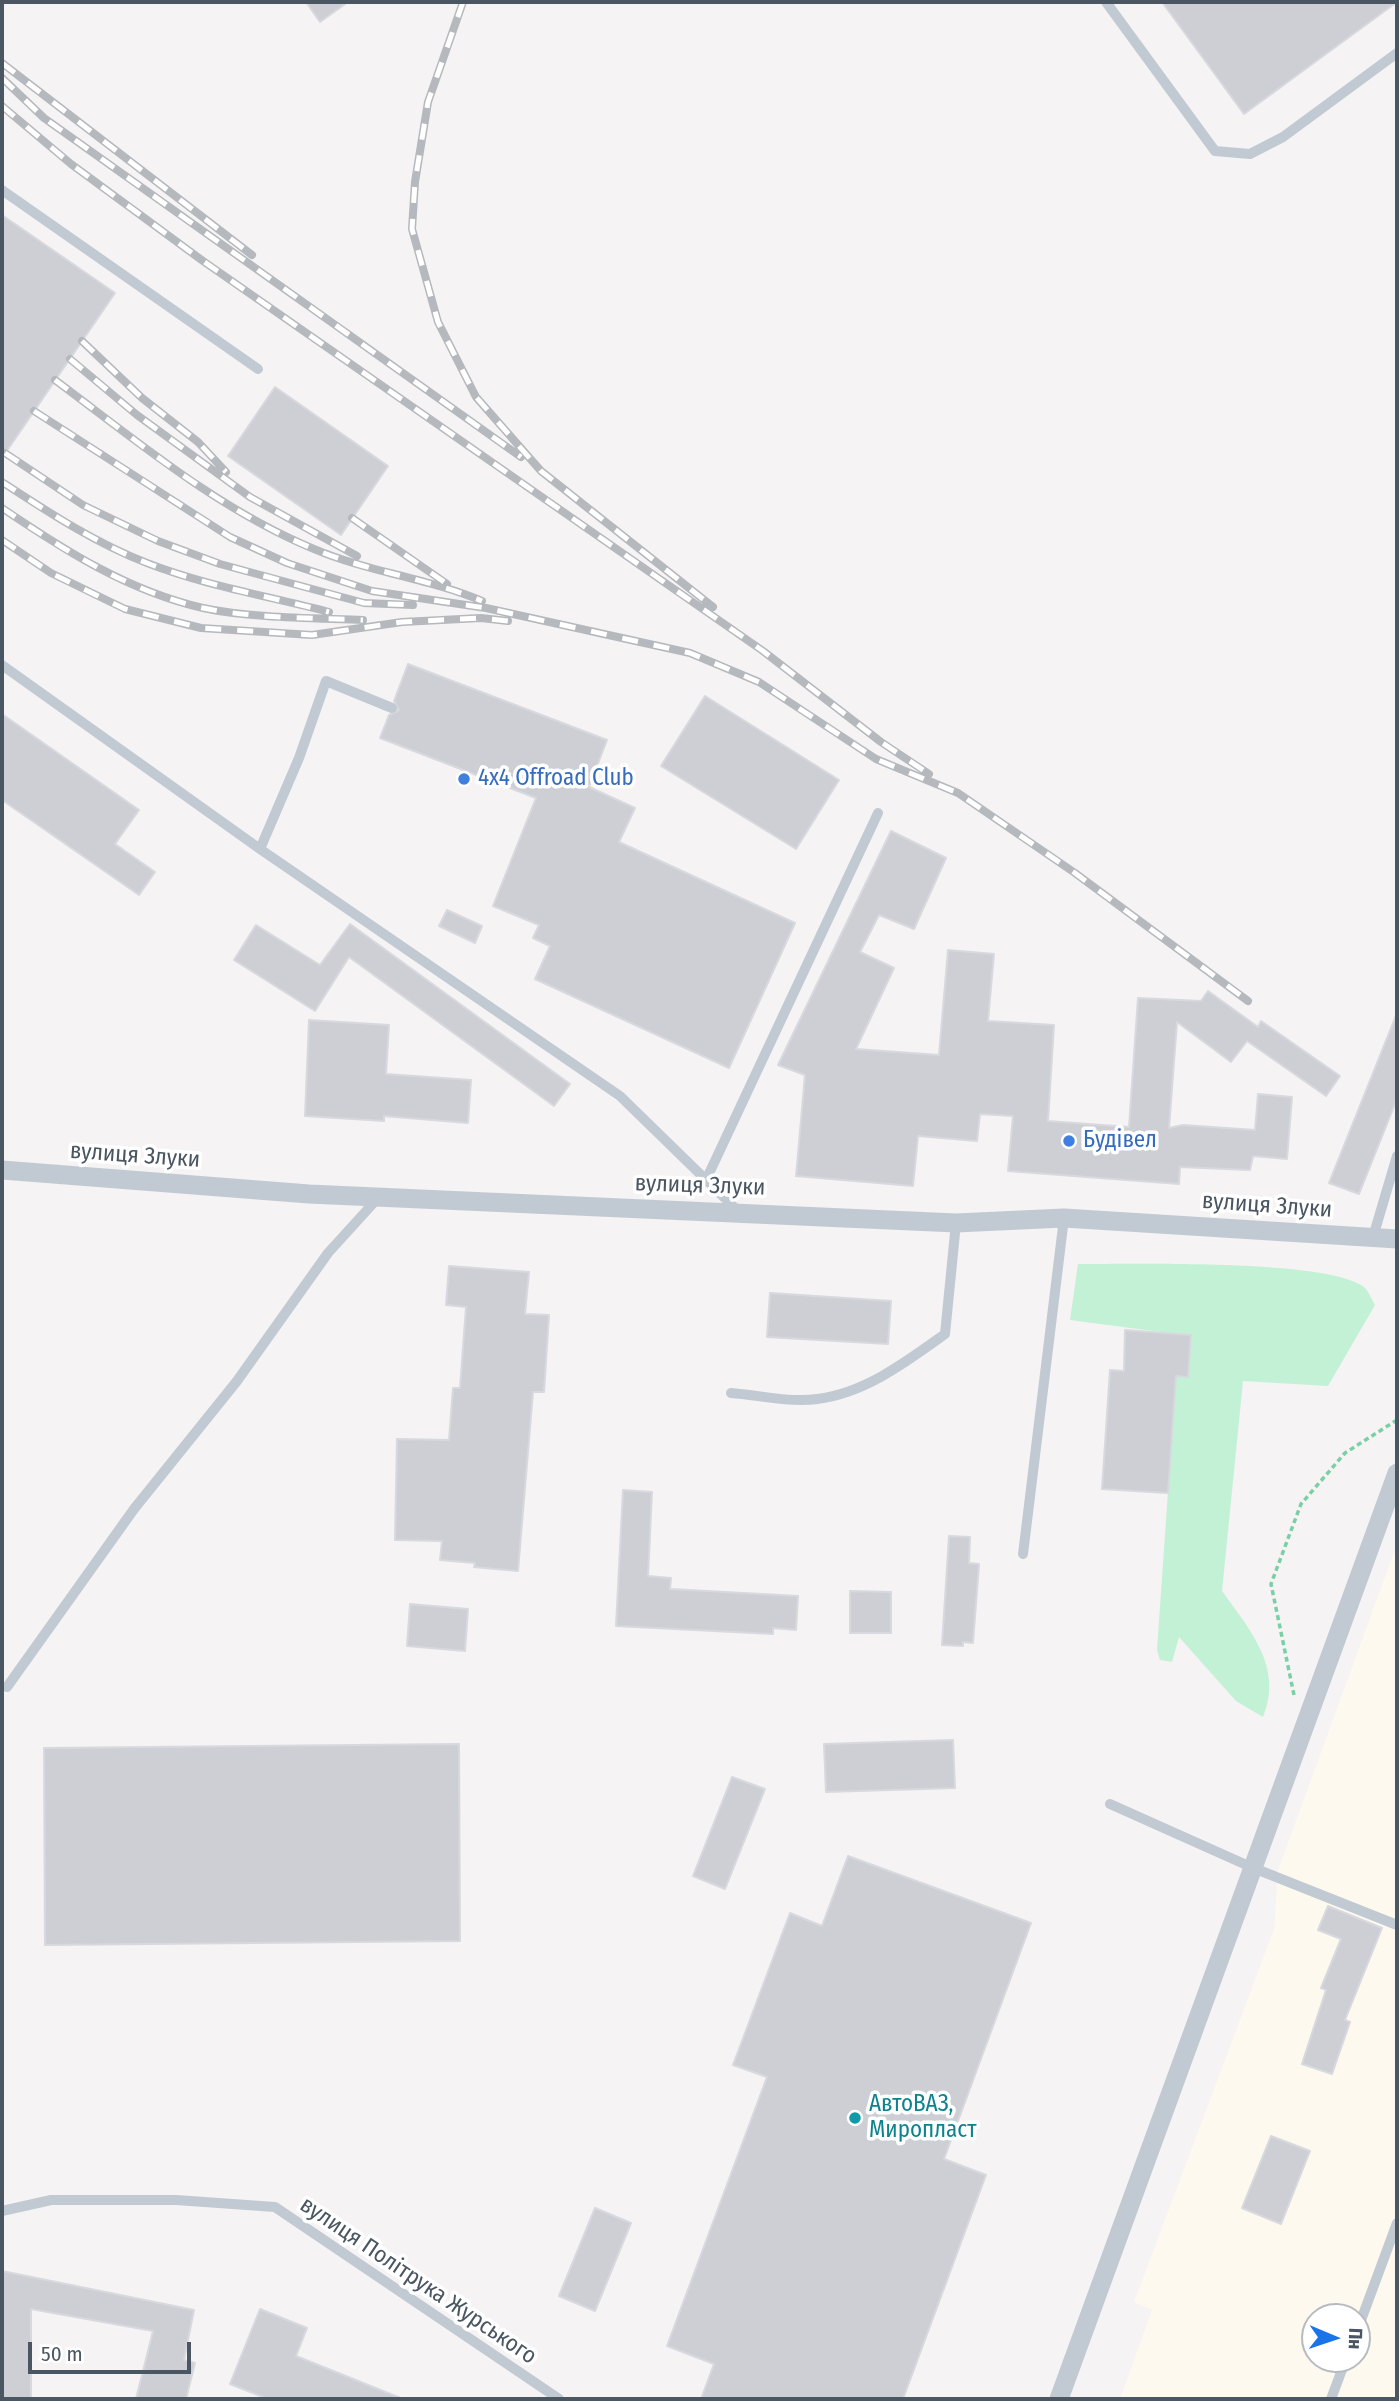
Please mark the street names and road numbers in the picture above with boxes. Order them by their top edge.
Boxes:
street label: вулиця Злуки [69,1138,201,1174]
street label: вулиця Злуки [634,1170,766,1202]
street label: вулиця Злуки [1201,1188,1333,1224]
street label: вулиця Політрука Журського [294,2191,542,2371]

